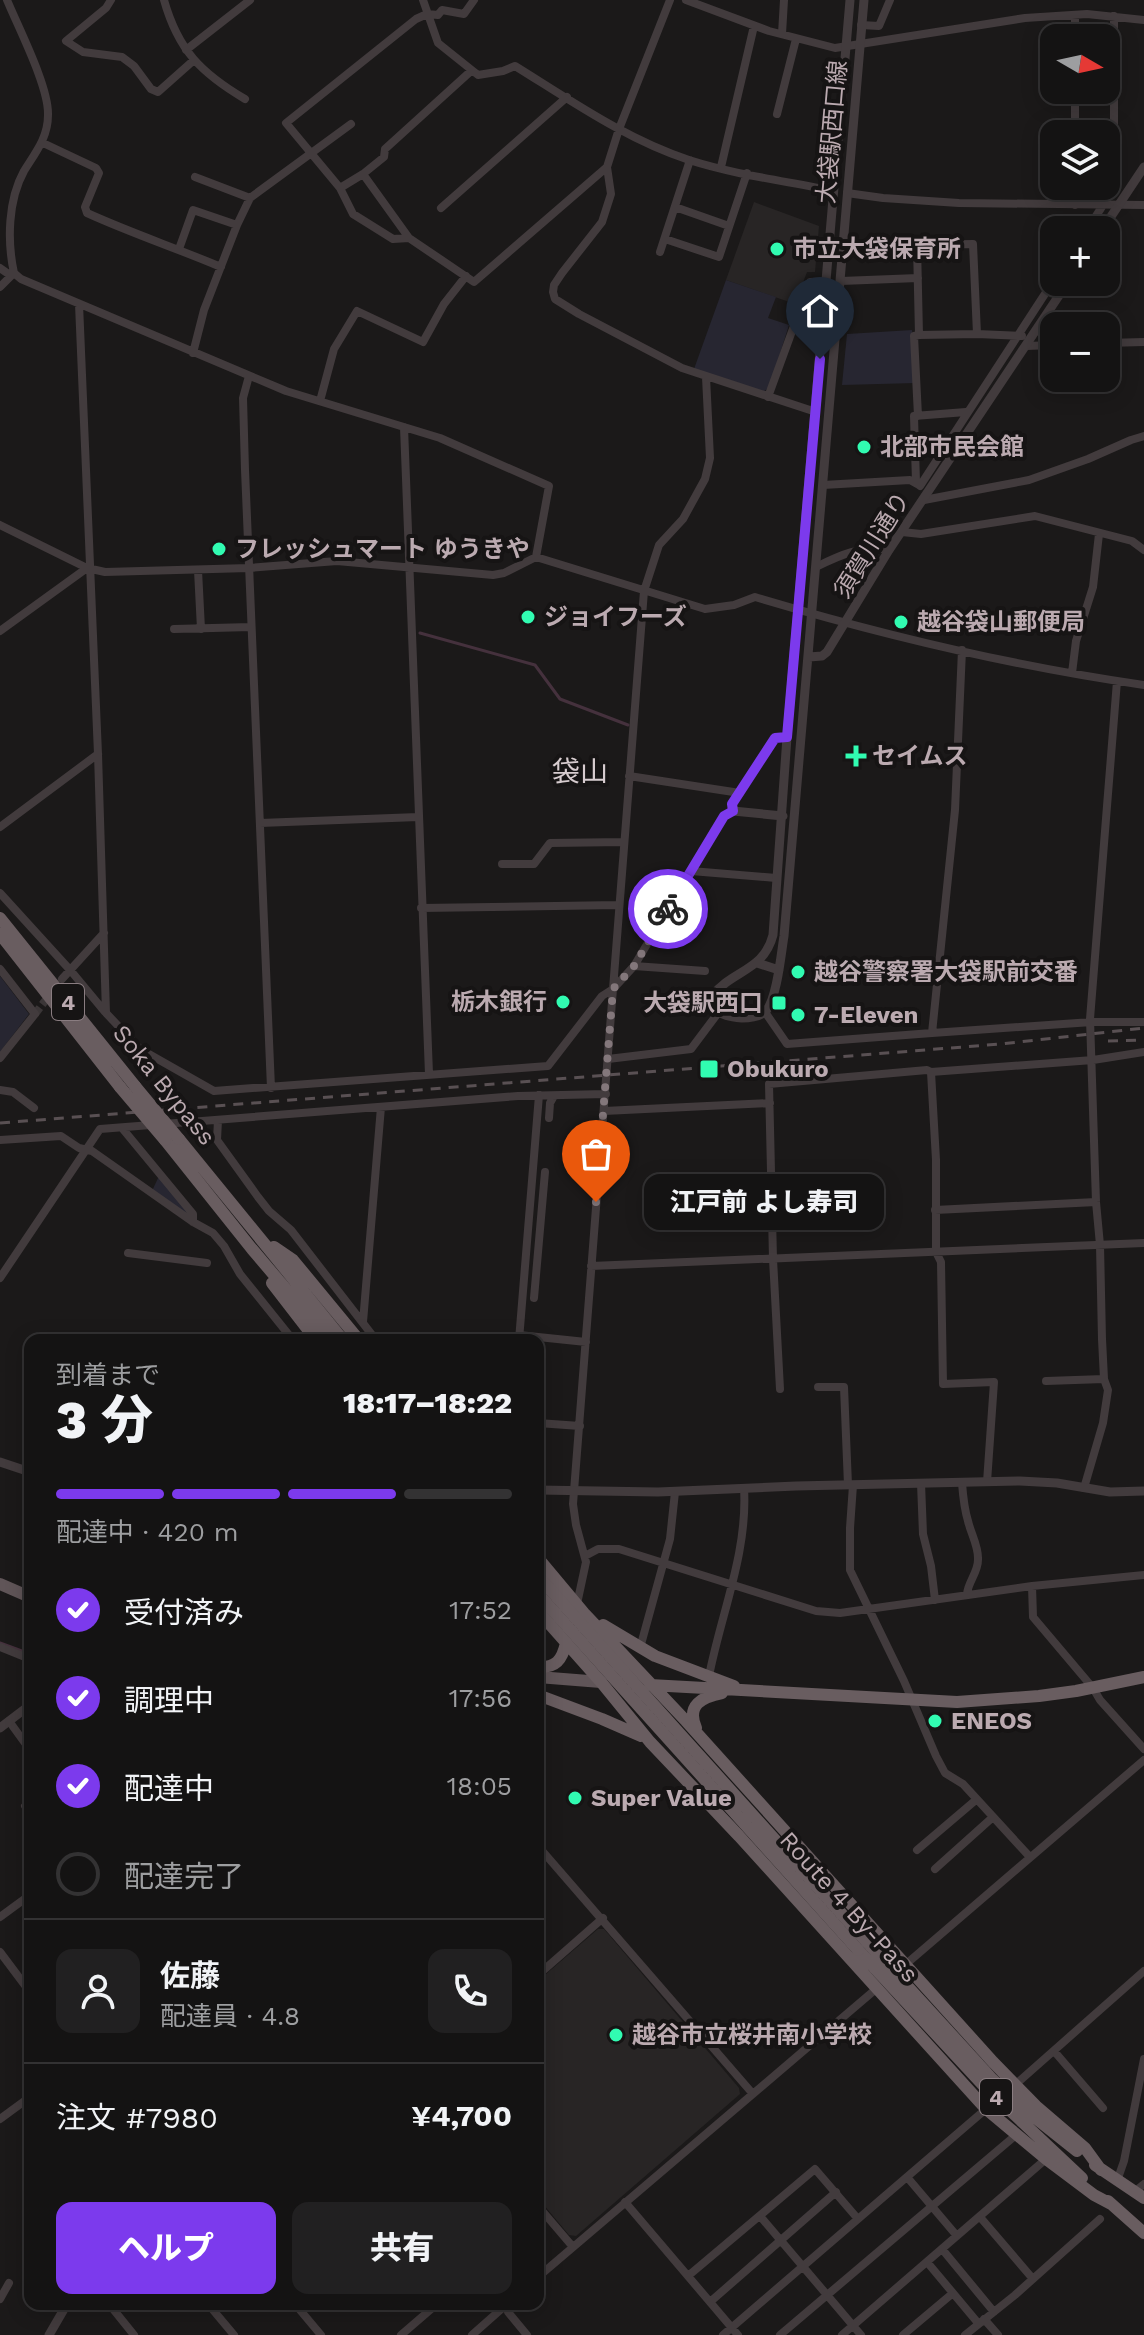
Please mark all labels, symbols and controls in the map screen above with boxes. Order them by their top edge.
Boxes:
north arrow [1040,24,1120,104]
map controls [1040,24,1120,392]
street label: 大袋駅西口線 [812,59,852,205]
button: layers [1040,120,1120,200]
button: + [1040,216,1120,296]
place label: 市立大袋保育所 [793,235,961,263]
marker: 市立大袋保育所 [768,240,786,258]
pin [786,277,854,359]
icon: home [798,289,842,333]
button: − [1040,312,1120,392]
place label: 北部市民会館 [880,433,1024,461]
marker: 北部市民会館 [855,438,873,456]
street label: 須賀川通り [828,487,916,603]
place label: フレッシュマート ゆうきや [235,535,530,563]
marker: フレッシュマート ゆうきや [210,540,228,558]
place label: ジョイフーズ [544,603,687,631]
marker: ジョイフーズ [519,608,537,626]
place label: 越谷袋山郵便局 [917,608,1085,636]
marker: 越谷袋山郵便局 [892,613,910,631]
place label: セイムス [872,742,968,770]
marker: セイムス [847,747,865,765]
district label: 袋山 [552,755,608,788]
courier [628,869,708,949]
icon: bike [646,887,690,931]
place label: 越谷警察署大袋駅前交番 [814,958,1078,986]
marker: 越谷警察署大袋駅前交番 [789,963,807,981]
road number: 4 [52,984,84,1020]
place label: 栃木銀行 [451,988,547,1016]
place label: 大袋駅西口 [643,989,763,1017]
marker: 栃木銀行 [554,993,572,1011]
marker: 大袋駅西口 [770,994,788,1012]
place label: 7-Eleven [814,1001,918,1029]
marker: 7-Eleven [789,1006,807,1024]
street label: Soka Bypass [107,1019,221,1151]
place label: Obukuro [727,1055,829,1083]
marker: Obukuro [698,1058,720,1080]
pin [562,1120,630,1202]
icon: bag [574,1132,618,1176]
callout: 江戸前 よし寿司 [644,1174,884,1230]
text: 江戸前 よし寿司 [670,1187,858,1217]
text: 到着まで [56,1360,160,1390]
text: 18:17–18:22 [343,1385,512,1420]
text: 3 分 [56,1390,153,1451]
text: 配達中 · 420 m [56,1517,238,1547]
icon: check [56,1588,100,1632]
text: 受付済み [124,1595,244,1630]
text: 17:52 [449,1595,512,1625]
icon: check [56,1676,100,1720]
text: 調理中 [124,1683,214,1718]
text: 17:56 [449,1683,512,1713]
place label: ENEOS [951,1707,1032,1735]
marker: ENEOS [926,1712,944,1730]
icon: check [56,1764,100,1808]
text: 配達中 [124,1771,214,1806]
text: 18:05 [447,1771,512,1801]
place label: Super Value [591,1784,732,1812]
marker: Super Value [566,1789,584,1807]
street label: Route 4 By-Pass [774,1826,924,1988]
text: 配達完了 [124,1859,244,1894]
button: person [56,1949,140,2033]
button: phone [428,1949,512,2033]
text: 佐藤 [160,1958,220,1993]
text: 配達員 · 4.8 [160,2001,300,2031]
place label: 越谷市立桜井南小学校 [632,2021,872,2049]
marker: 越谷市立桜井南小学校 [607,2026,625,2044]
road number: 4 [980,2079,1012,2115]
text: ¥4,700 [411,2098,512,2133]
text: 注文 #7980 [56,2100,218,2135]
button: ヘルプ [56,2202,276,2294]
button: 共有 [292,2202,512,2294]

